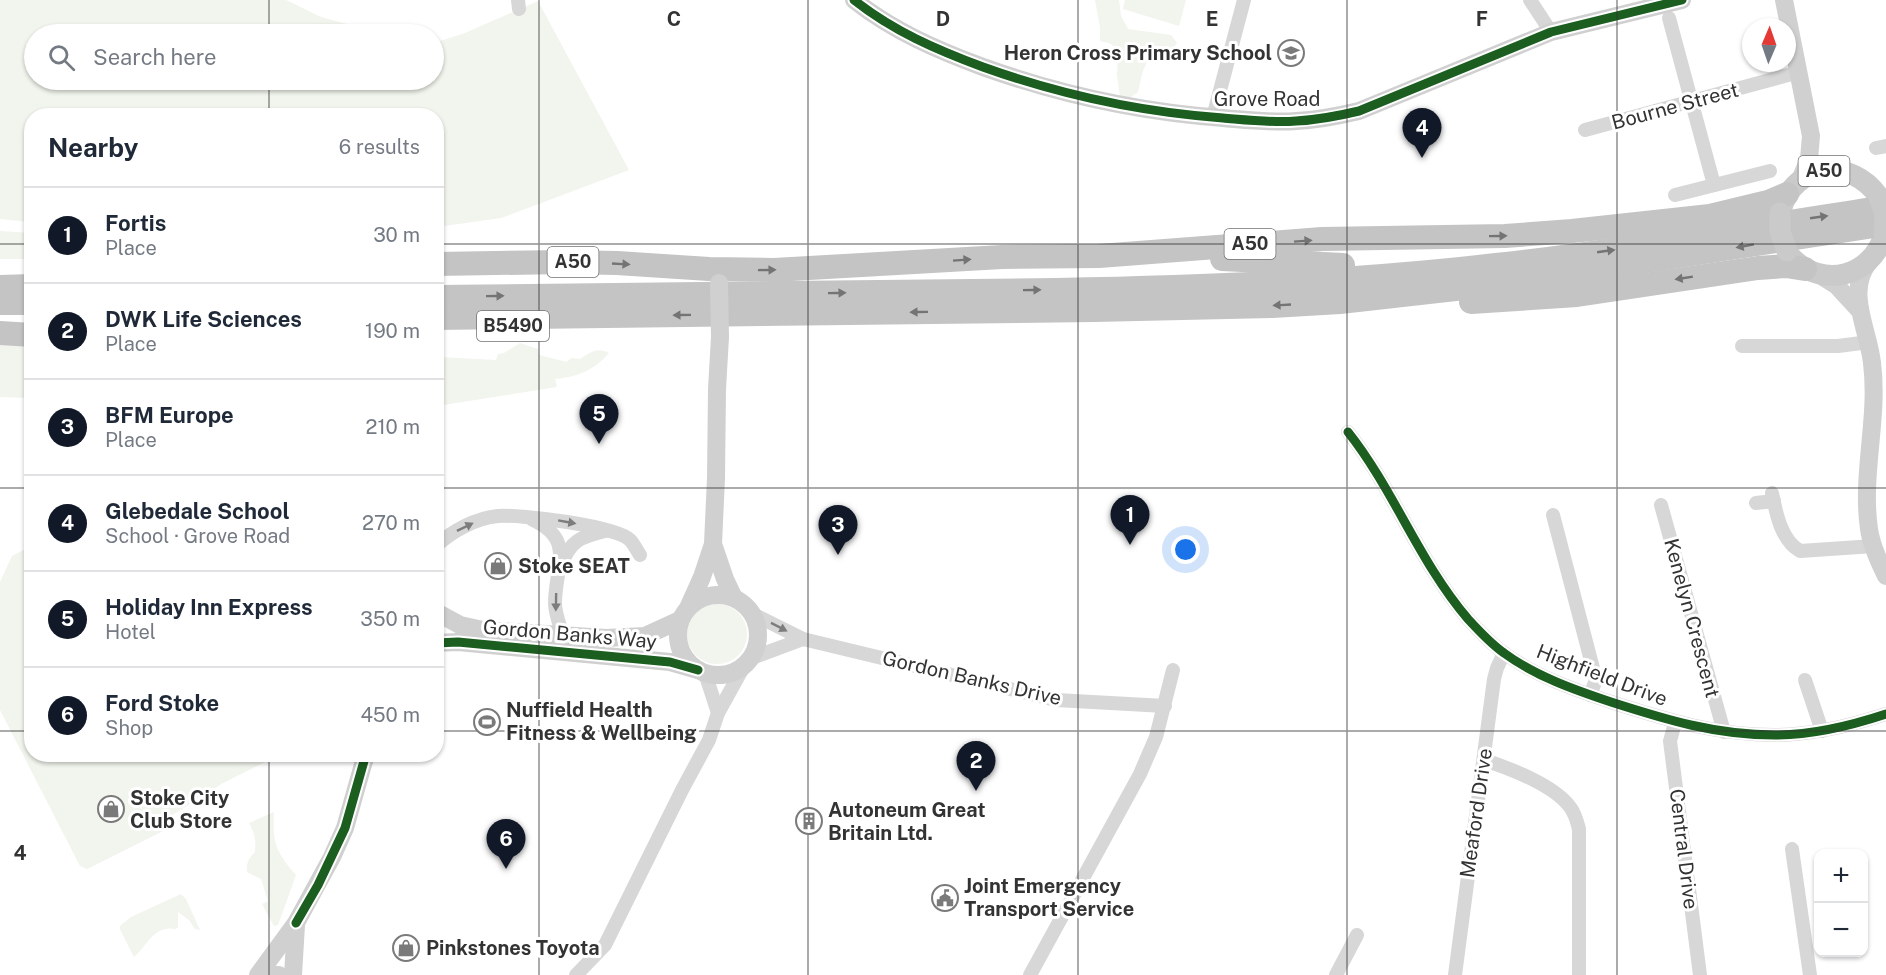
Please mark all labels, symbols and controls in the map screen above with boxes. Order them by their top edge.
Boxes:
text: C [667,7,681,31]
text: D [936,7,950,31]
text: E [1206,7,1218,31]
text: F [1476,7,1488,31]
north arrow [1742,18,1796,72]
search box [24,24,444,90]
school or university icon: Heron Cross Primary School [1276,38,1306,68]
icon: search [45,41,78,74]
place label: Heron Cross Primary School [1004,41,1272,65]
text: Search here [93,44,217,70]
street label: Bourne Street [1609,78,1741,134]
street label: Grove Road [1214,87,1320,111]
pin: 4 [1402,108,1442,158]
text: Nearby [48,132,138,163]
text: 6 results [339,135,420,159]
road number: A50 [1798,156,1850,186]
text: Fortis [105,210,166,236]
one-way arrow [1810,212,1829,221]
text: 1 [63,223,72,247]
text: 30 m [373,223,420,247]
road number: A50 [1224,229,1276,259]
one-way arrow [1489,231,1508,241]
text: Place [105,236,157,260]
one-way arrow [1294,236,1313,245]
one-way arrow [1736,242,1755,251]
road number: A50 [548,247,598,277]
one-way arrow [1596,247,1615,256]
one-way arrow [953,255,972,265]
one-way arrow [611,259,630,268]
one-way arrow [758,265,777,275]
one-way arrow [1675,273,1694,282]
one-way arrow [1022,285,1041,295]
one-way arrow [827,288,846,297]
one-way arrow [485,291,504,301]
one-way arrow [1272,301,1291,310]
text: DWK Life Sciences [105,306,302,332]
one-way arrow [909,307,928,317]
road number: B5490 [477,311,549,341]
one-way arrow [672,311,691,320]
text: 2 [61,319,74,343]
text: 190 m [365,319,420,343]
text: Place [105,332,157,356]
pin: 5 [580,394,618,444]
text: BFM Europe [105,402,234,428]
text: 3 [61,415,74,439]
text: 210 m [366,415,420,439]
text: Place [105,428,157,452]
pin: 1 [1110,496,1150,545]
text: Glebedale School [105,498,290,524]
pin: 3 [818,506,858,555]
text: 4 [61,511,74,535]
text: 270 m [362,511,420,535]
one-way arrow [558,518,577,527]
one-way arrow [457,522,474,531]
text: School · Grove Road [105,524,290,548]
your location [1171,535,1200,564]
street label: Kenelyn Crescent [1659,536,1725,700]
shop icon: Stoke SEAT [483,551,513,581]
place label: Stoke SEAT [518,554,630,578]
one-way arrow [551,592,561,611]
text: Holiday Inn Express [105,594,313,620]
text: 5 [61,607,74,631]
text: 350 m [360,607,420,631]
street label: Gordon Banks Way [482,614,658,654]
text: Hotel [105,620,156,644]
one-way arrow [770,621,788,631]
street label: Highfield Drive [1533,639,1671,711]
street label: Gordon Banks Drive [880,646,1064,710]
text: Ford Stoke [105,690,219,716]
place label: Nuffield Health Fitness & Wellbeing [506,698,697,745]
text: 6 [61,703,74,727]
text: 450 m [360,703,420,727]
sports icon: Nuffield Health Fitness & Wellbeing [472,707,502,737]
text: Shop [105,716,153,740]
pin: 2 [956,742,996,791]
street label: Meaford Drive [1455,747,1497,879]
place label: Stoke City Club Store [130,786,232,833]
street label: Central Drive [1665,787,1703,911]
shop icon: Stoke City Club Store [96,794,126,824]
place label: Autoneum Great Britain Ltd. [828,798,986,845]
building icon: Autoneum Great Britain Ltd. [794,806,824,836]
pin: 6 [486,820,526,869]
text: 4 [13,841,27,865]
map controls [1814,849,1868,957]
button: + [1814,849,1868,903]
place label: Joint Emergency Transport Service [964,874,1134,921]
public building icon: Joint Emergency Transport Service [930,883,960,913]
button: − [1814,903,1868,957]
shop icon: Pinkstones Toyota [391,933,421,963]
place label: Pinkstones Toyota [426,936,600,960]

